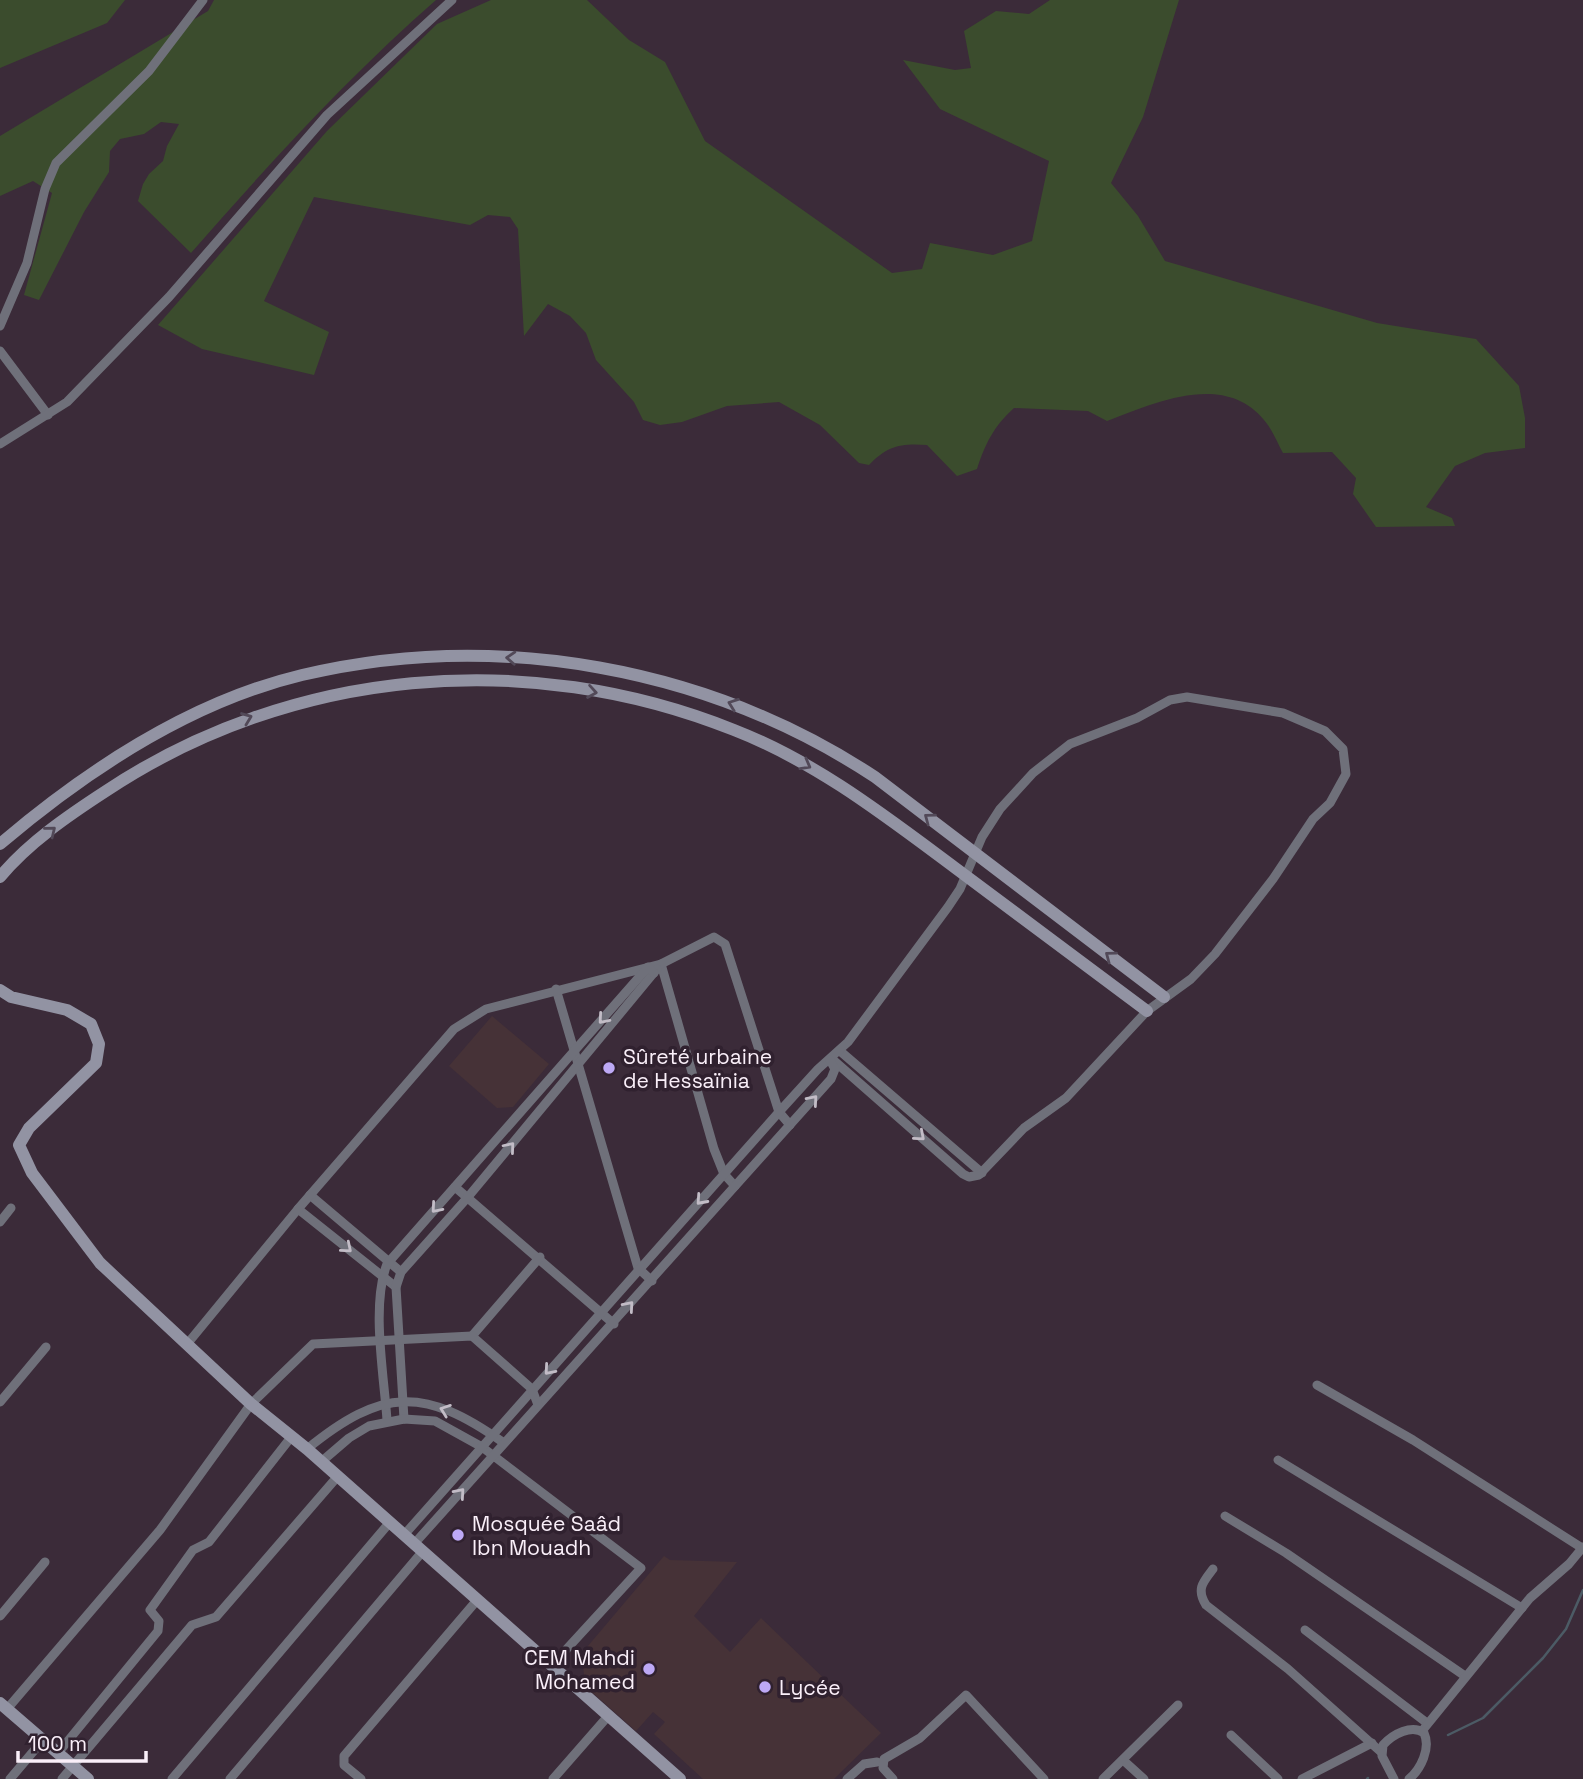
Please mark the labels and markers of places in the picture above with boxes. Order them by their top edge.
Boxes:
place label: Sûreté urbaine de Hessaïnia [623,1043,772,1094]
marker: Sûreté urbaine de Hessaïnia [601,1060,617,1076]
place label: Mosquée Saâd Ibn Mouadh [472,1510,621,1561]
marker: Mosquée Saâd Ibn Mouadh [450,1527,466,1543]
place label: CEM Mahdi Mohamed [524,1644,635,1695]
marker: CEM Mahdi Mohamed [641,1661,657,1677]
place label: Lycée [779,1674,841,1701]
marker: Lycée [757,1679,773,1695]

